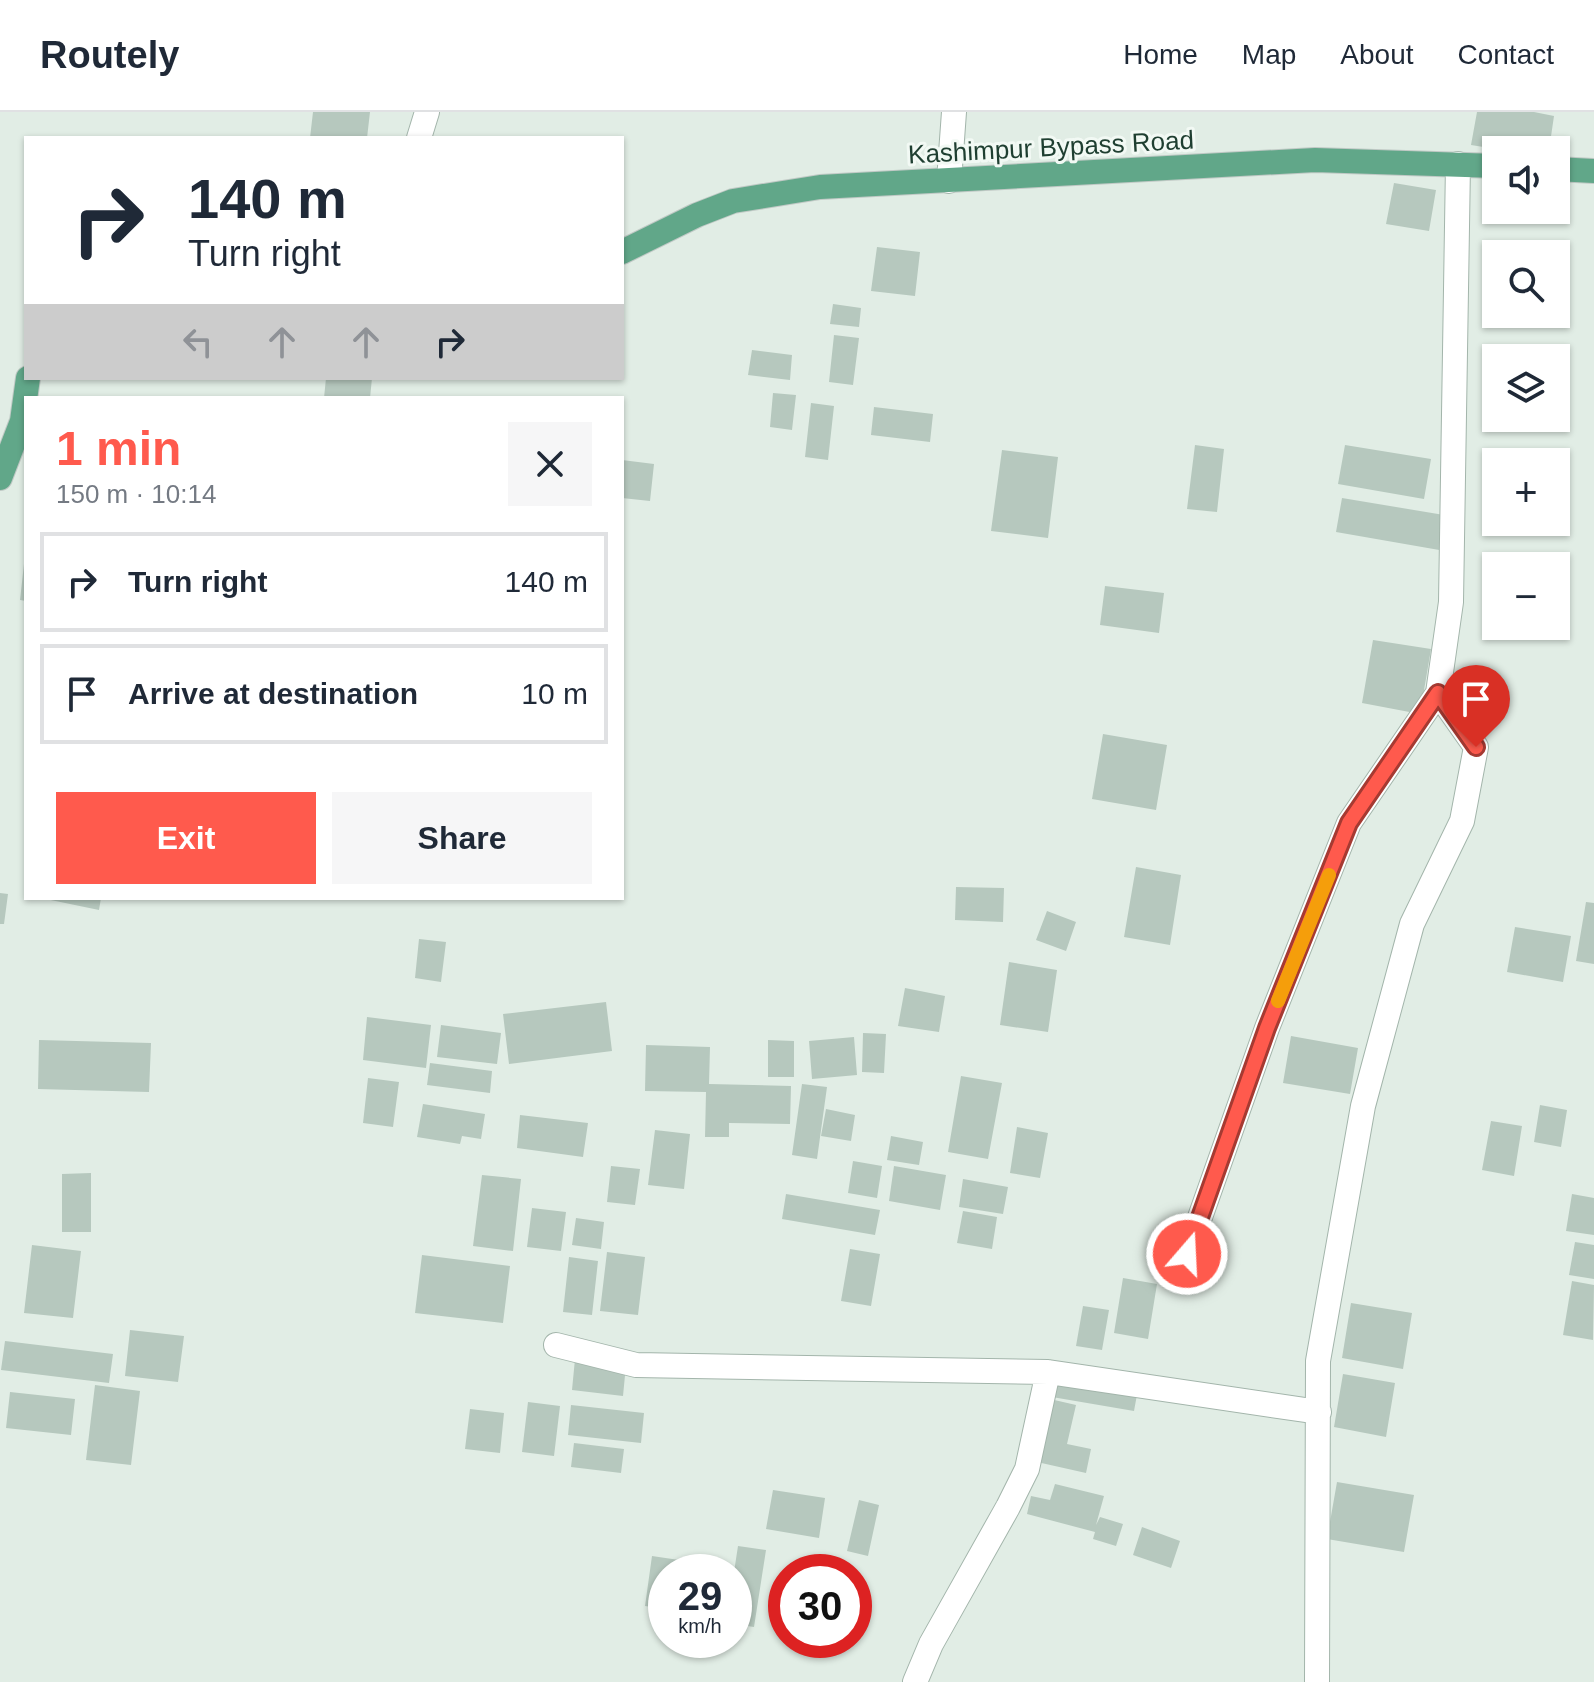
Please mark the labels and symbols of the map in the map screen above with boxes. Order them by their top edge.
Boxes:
street label: Kashimpur Bypass Road [907,125,1195,169]
pin [1442,665,1510,747]
position arrow [1145,1212,1229,1296]
speed limit sign: 30 [768,1554,872,1658]

